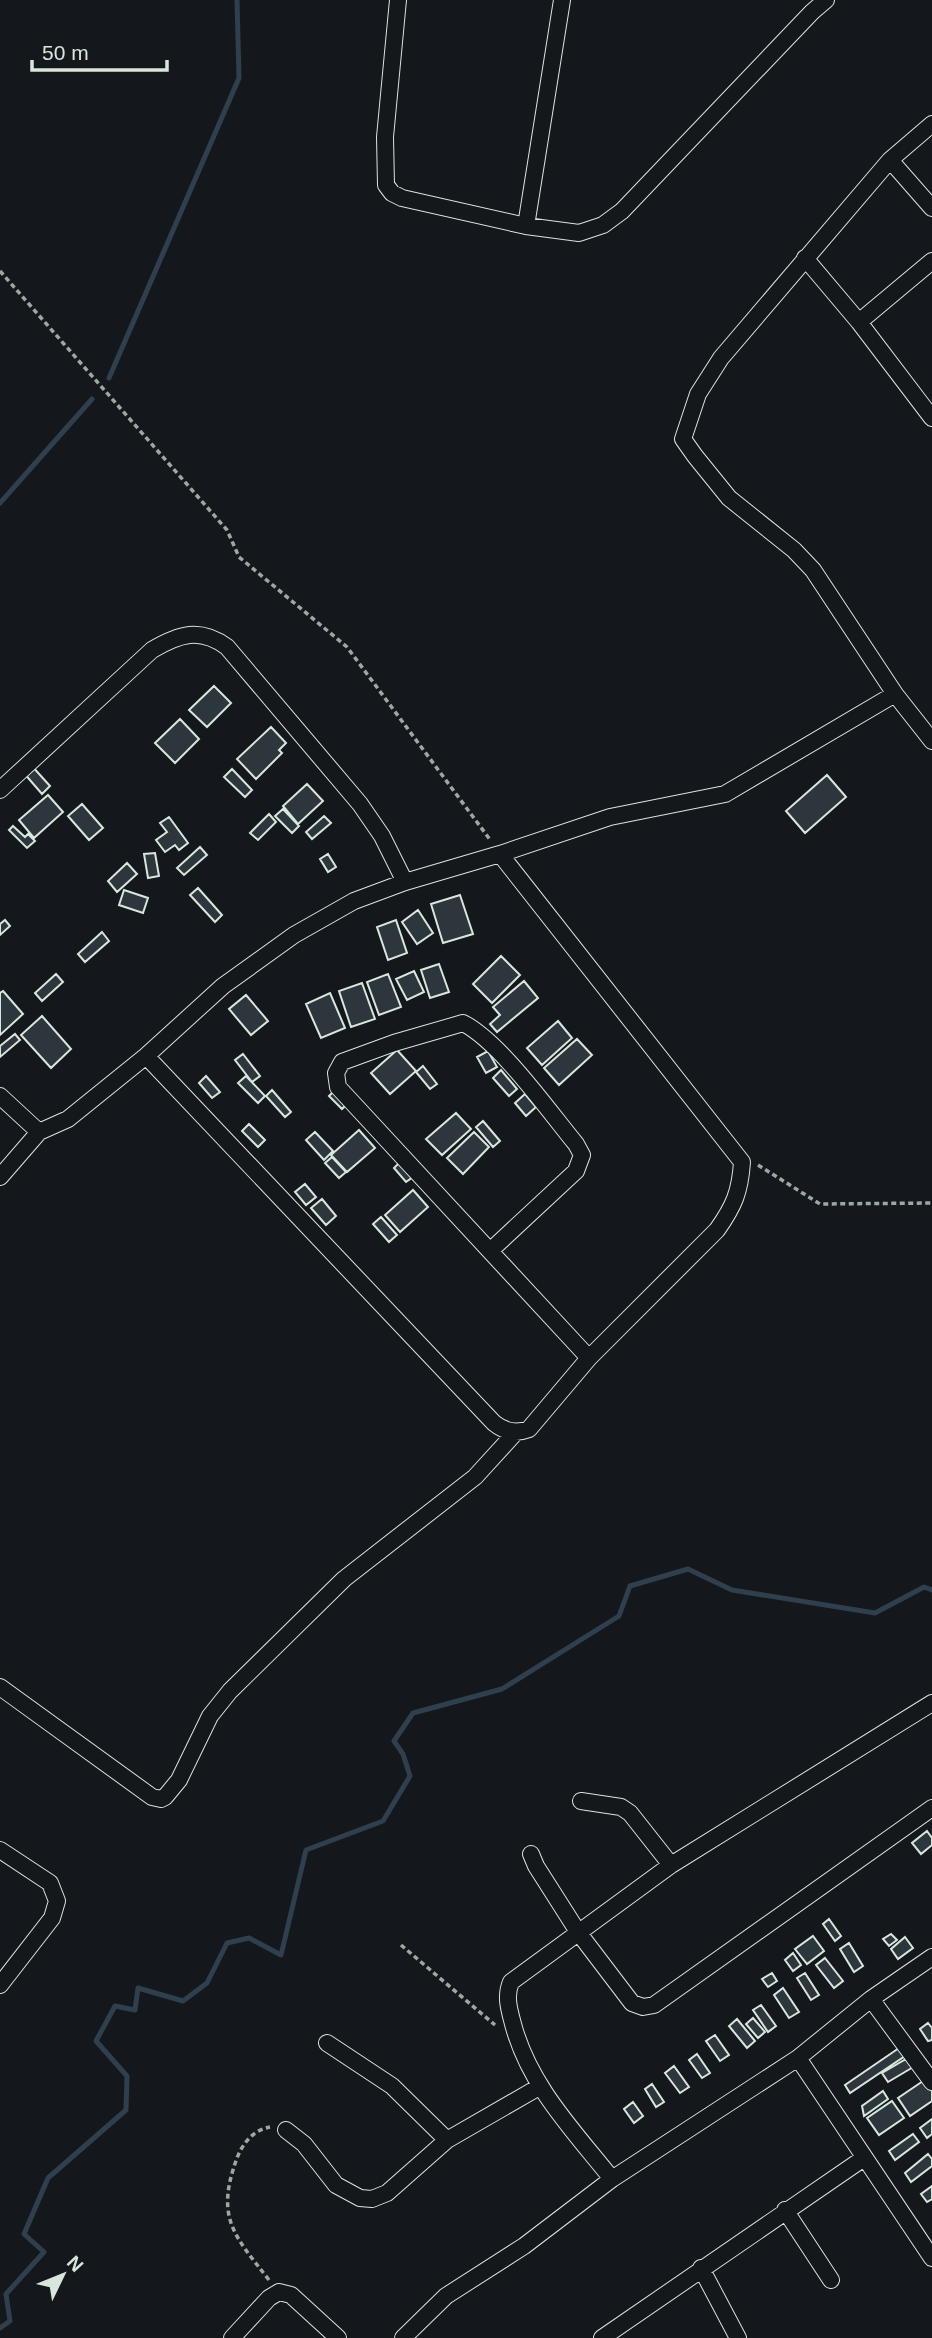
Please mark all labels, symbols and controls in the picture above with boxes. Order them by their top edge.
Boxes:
scale bar [32,28,166,72]
text: 50 m [42,41,89,64]
north arrow [28,2240,98,2310]
text: N [63,2252,87,2276]

